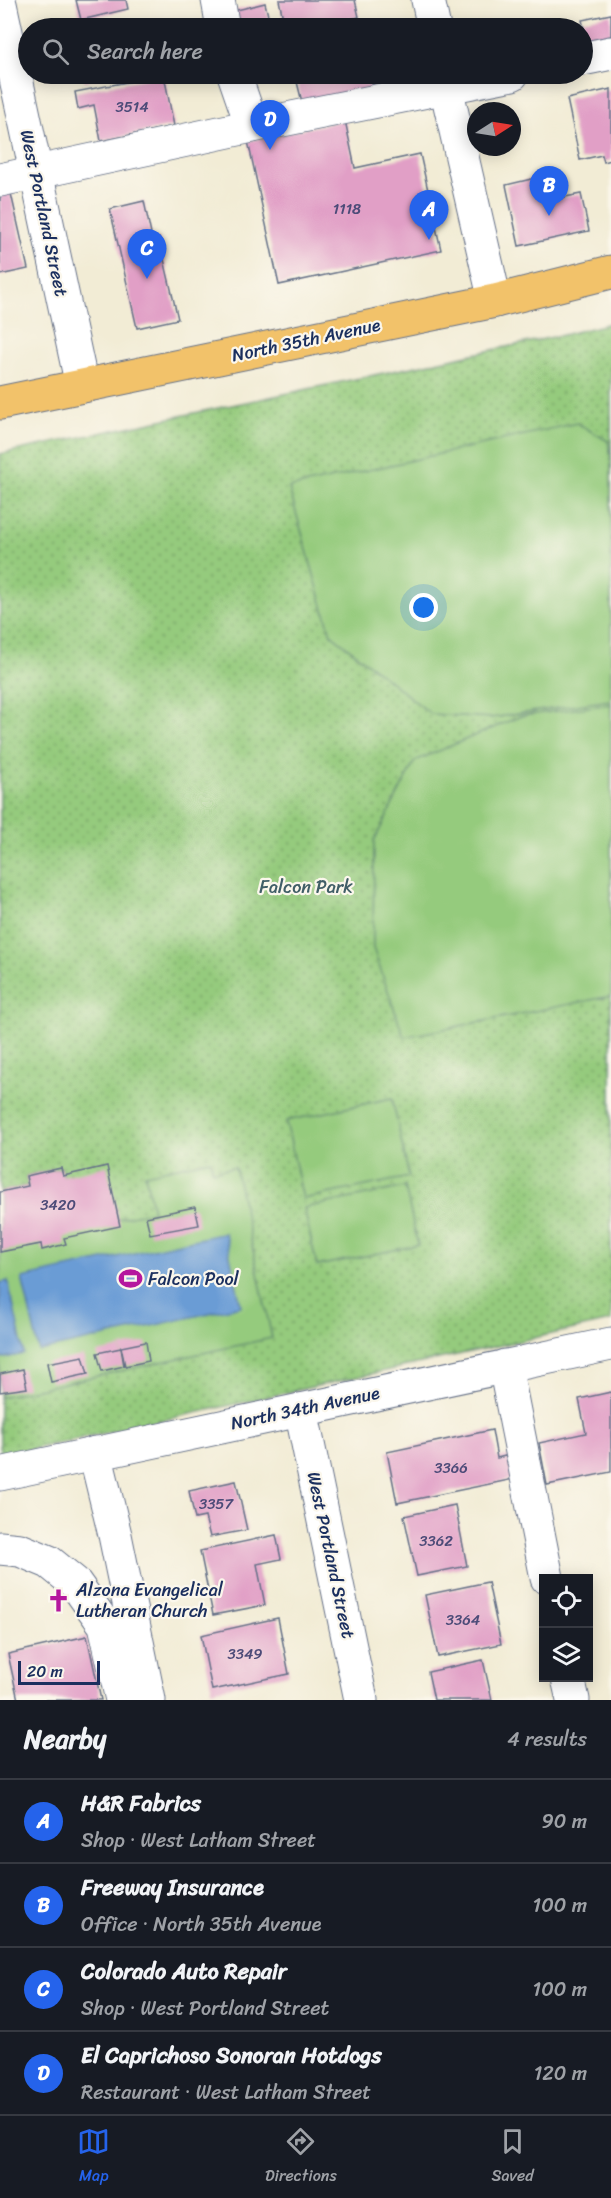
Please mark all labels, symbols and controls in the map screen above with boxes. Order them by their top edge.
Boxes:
search box [18,18,593,84]
text: Search here [87,32,203,71]
icon: search [39,35,72,68]
house number: 3514 [115,94,149,120]
pin: D [250,100,290,150]
north arrow [467,102,521,156]
street label: West Portland Street [11,127,77,300]
pin: B [530,166,568,216]
pin: A [410,190,448,240]
house number: 1118 [333,196,361,222]
pin: C [128,230,166,279]
street label: North 35th Avenue [229,309,384,371]
your location [409,593,438,622]
park label: Falcon Park [259,871,353,903]
house number: 3420 [40,1192,76,1218]
place label: Falcon Pool [148,1263,240,1295]
sports icon: Falcon Pool [117,1266,143,1292]
street label: North 34th Avenue [228,1377,383,1439]
house number: 3366 [434,1455,468,1481]
street label: West Portland Street [298,1469,364,1642]
house number: 3357 [199,1491,235,1517]
house number: 3362 [419,1528,453,1554]
place label: Alzona Evangelical Lutheran Church [75,1574,224,1627]
map controls [539,1574,593,1682]
button: locate [539,1574,593,1628]
church icon: Alzona Evangelical Lutheran Church [45,1587,71,1613]
house number: 3364 [446,1607,480,1633]
button: layers [539,1628,593,1682]
house number: 3349 [227,1641,263,1667]
text: 20 m [27,1657,63,1686]
scale bar [18,1658,100,1686]
text: Nearby [24,1716,106,1762]
text: 4 results [507,1722,587,1757]
text: H&R Fabrics [81,1784,201,1823]
text: A [37,1804,50,1839]
text: 90 m [542,1804,587,1839]
text: Shop · West Latham Street [81,1823,316,1858]
text: Freeway Insurance [81,1868,264,1907]
text: B [37,1888,50,1923]
text: 100 m [533,1888,587,1923]
text: Office · North 35th Avenue [81,1907,321,1942]
text: Colorado Auto Repair [81,1952,287,1991]
text: C [37,1972,50,2007]
text: 100 m [533,1972,587,2007]
text: Shop · West Portland Street [81,1991,329,2026]
text: El Caprichoso Sonoran Hotdogs [81,2036,382,2075]
text: D [38,2056,49,2091]
text: 120 m [534,2056,587,2091]
text: Restaurant · West Latham Street [81,2075,371,2110]
tab: Map [77,2125,110,2190]
tab: Directions [265,2125,337,2190]
tab: Saved [491,2125,534,2190]

